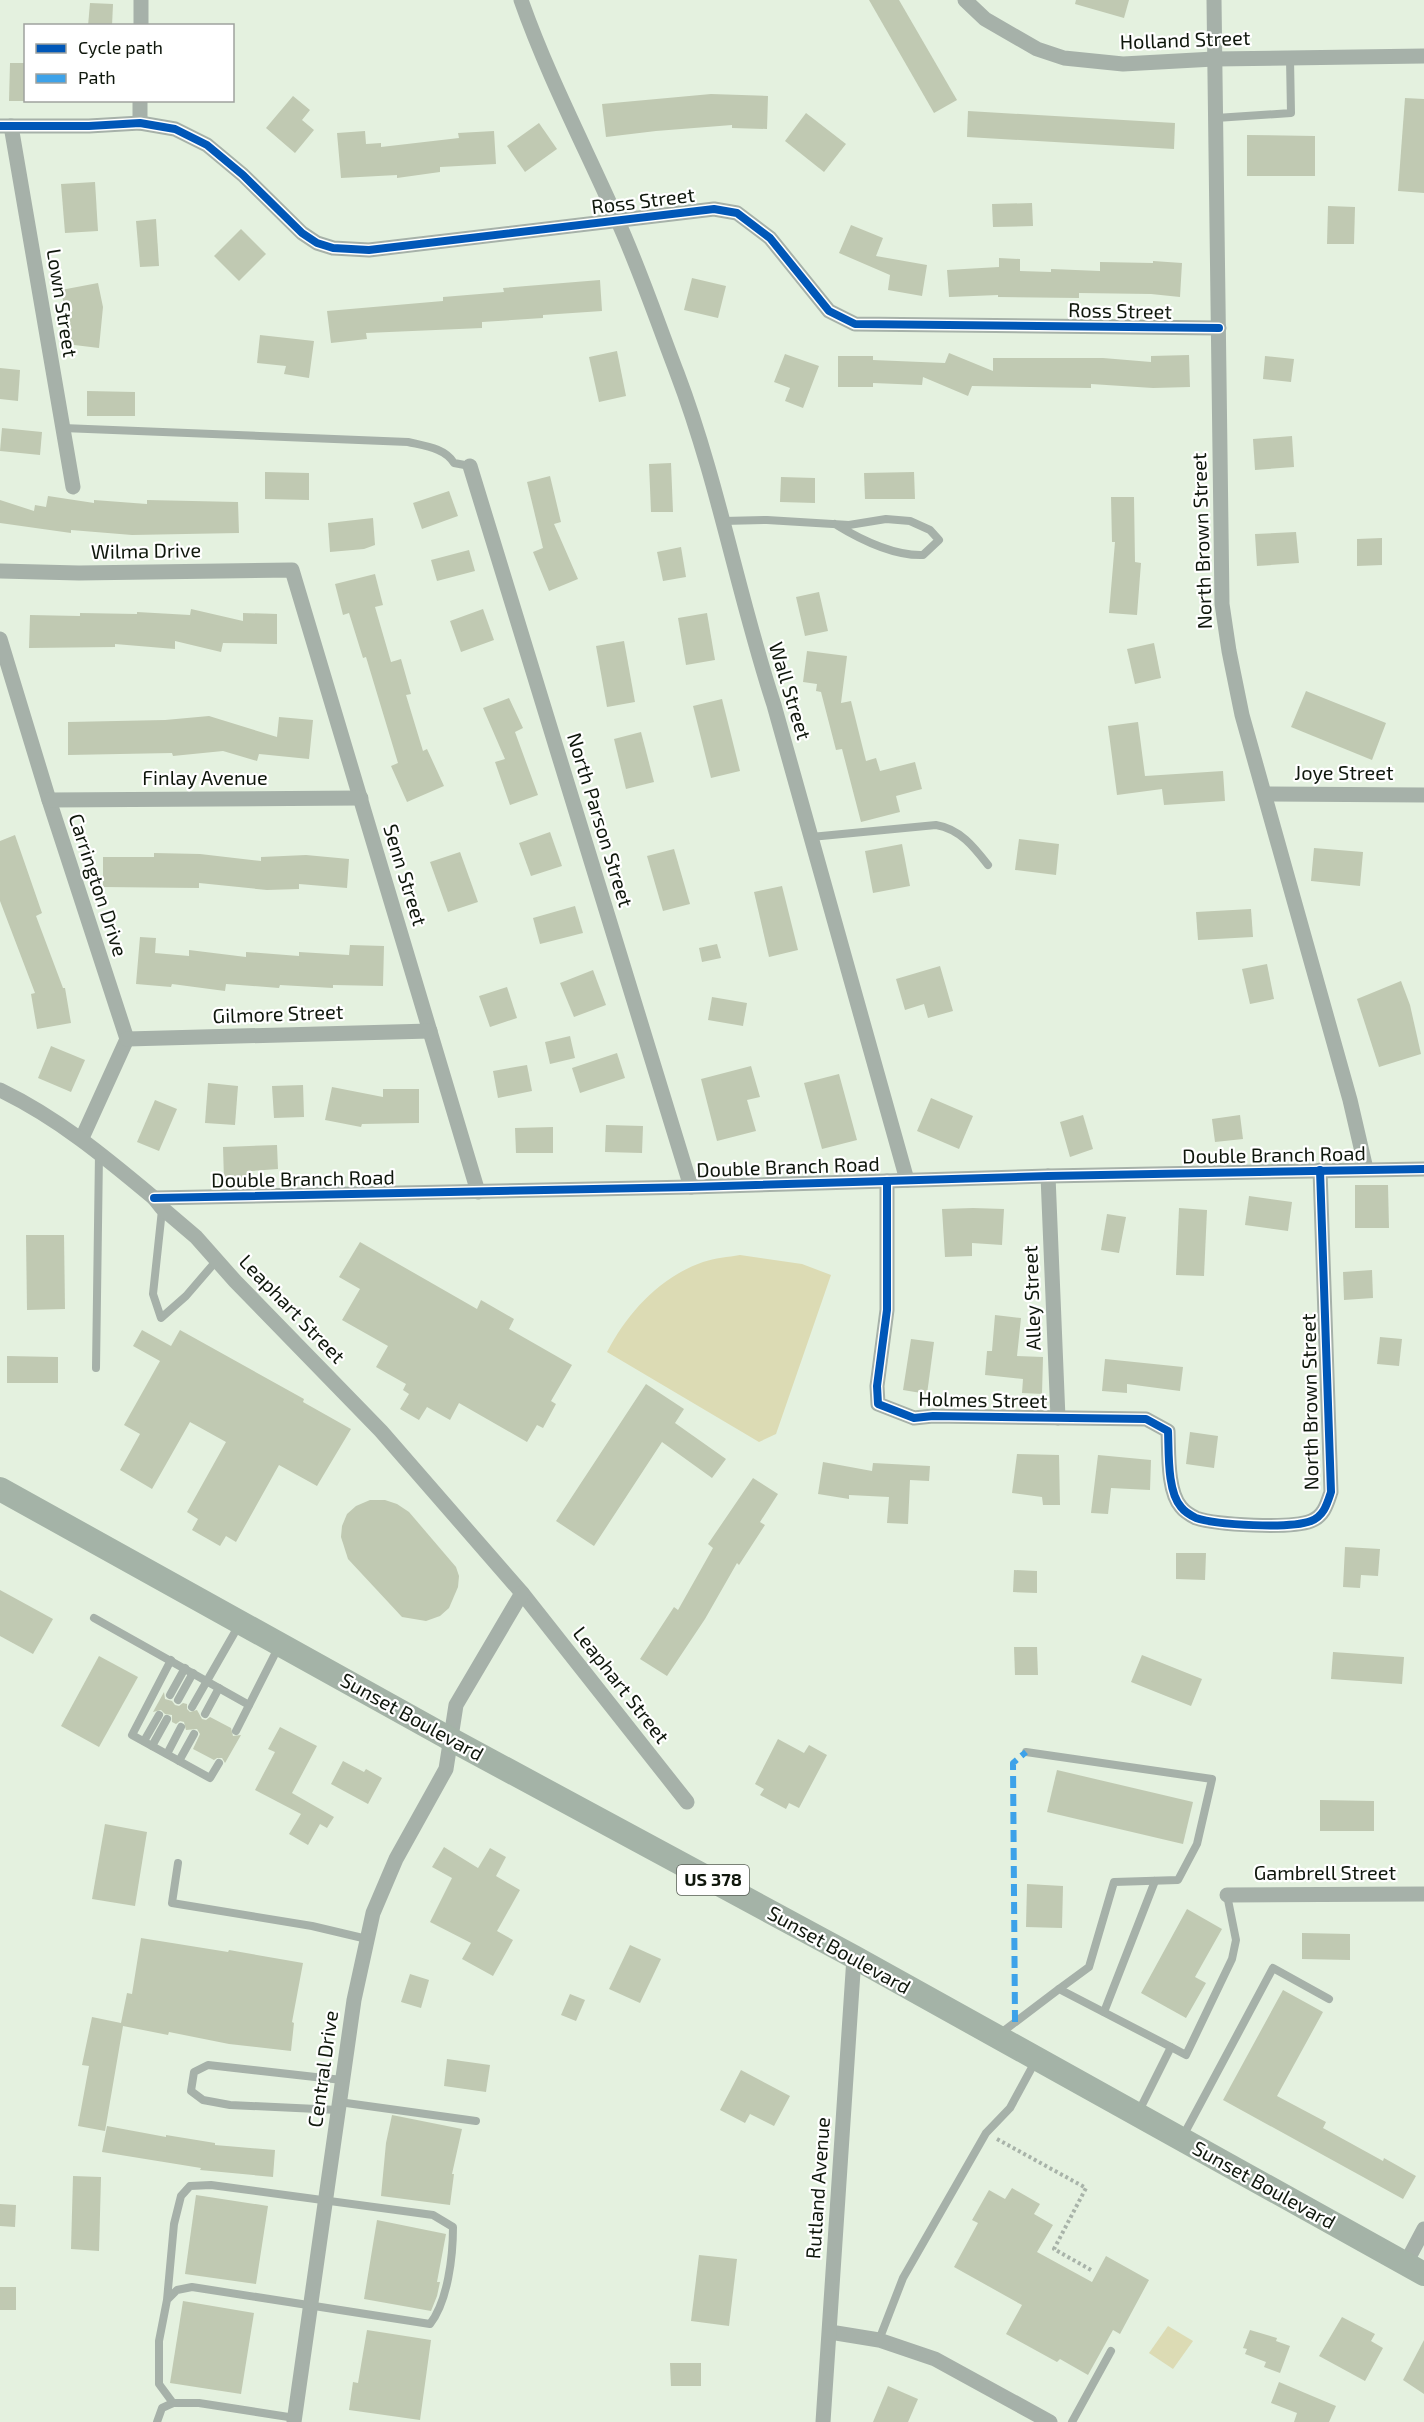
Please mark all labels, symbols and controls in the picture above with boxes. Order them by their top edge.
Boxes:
legend [24,24,234,102]
street label: Holland Street [1119,25,1251,53]
text: Cycle path [78,36,163,58]
text: Path [78,66,116,88]
street label: Ross Street [590,182,696,218]
street label: Lown Street [43,247,83,359]
street label: Ross Street [1068,297,1173,323]
street label: North Brown Street [1186,452,1216,630]
street label: Wilma Drive [91,537,201,563]
street label: Wall Street [765,639,817,743]
street label: North Parson Street [563,730,639,910]
street label: Joye Street [1294,760,1394,784]
street label: Finlay Avenue [142,765,268,789]
street label: Carrington Drive [65,810,133,959]
street label: Senn Street [379,821,433,929]
street label: Gilmore Street [212,999,344,1027]
street label: Double Branch Road [1182,1140,1366,1168]
street label: Double Branch Road [696,1151,880,1181]
street label: Double Branch Road [211,1164,395,1192]
street label: Alley Street [1017,1245,1045,1351]
street label: Leaphart Street [235,1249,351,1368]
street label: North Brown Street [1295,1313,1323,1491]
street label: Holmes Street [918,1386,1048,1412]
street label: Leaphart Street [569,1621,675,1748]
street label: Sunset Boulevard [337,1667,488,1765]
street label: Gambrell Street [1254,1860,1397,1884]
road number: US 378 [677,1865,749,1895]
street label: Sunset Boulevard [764,1900,915,1998]
street label: Central Drive [302,2009,342,2129]
street label: Rutland Avenue [800,2116,834,2260]
street label: Sunset Boulevard [1189,2135,1340,2233]

